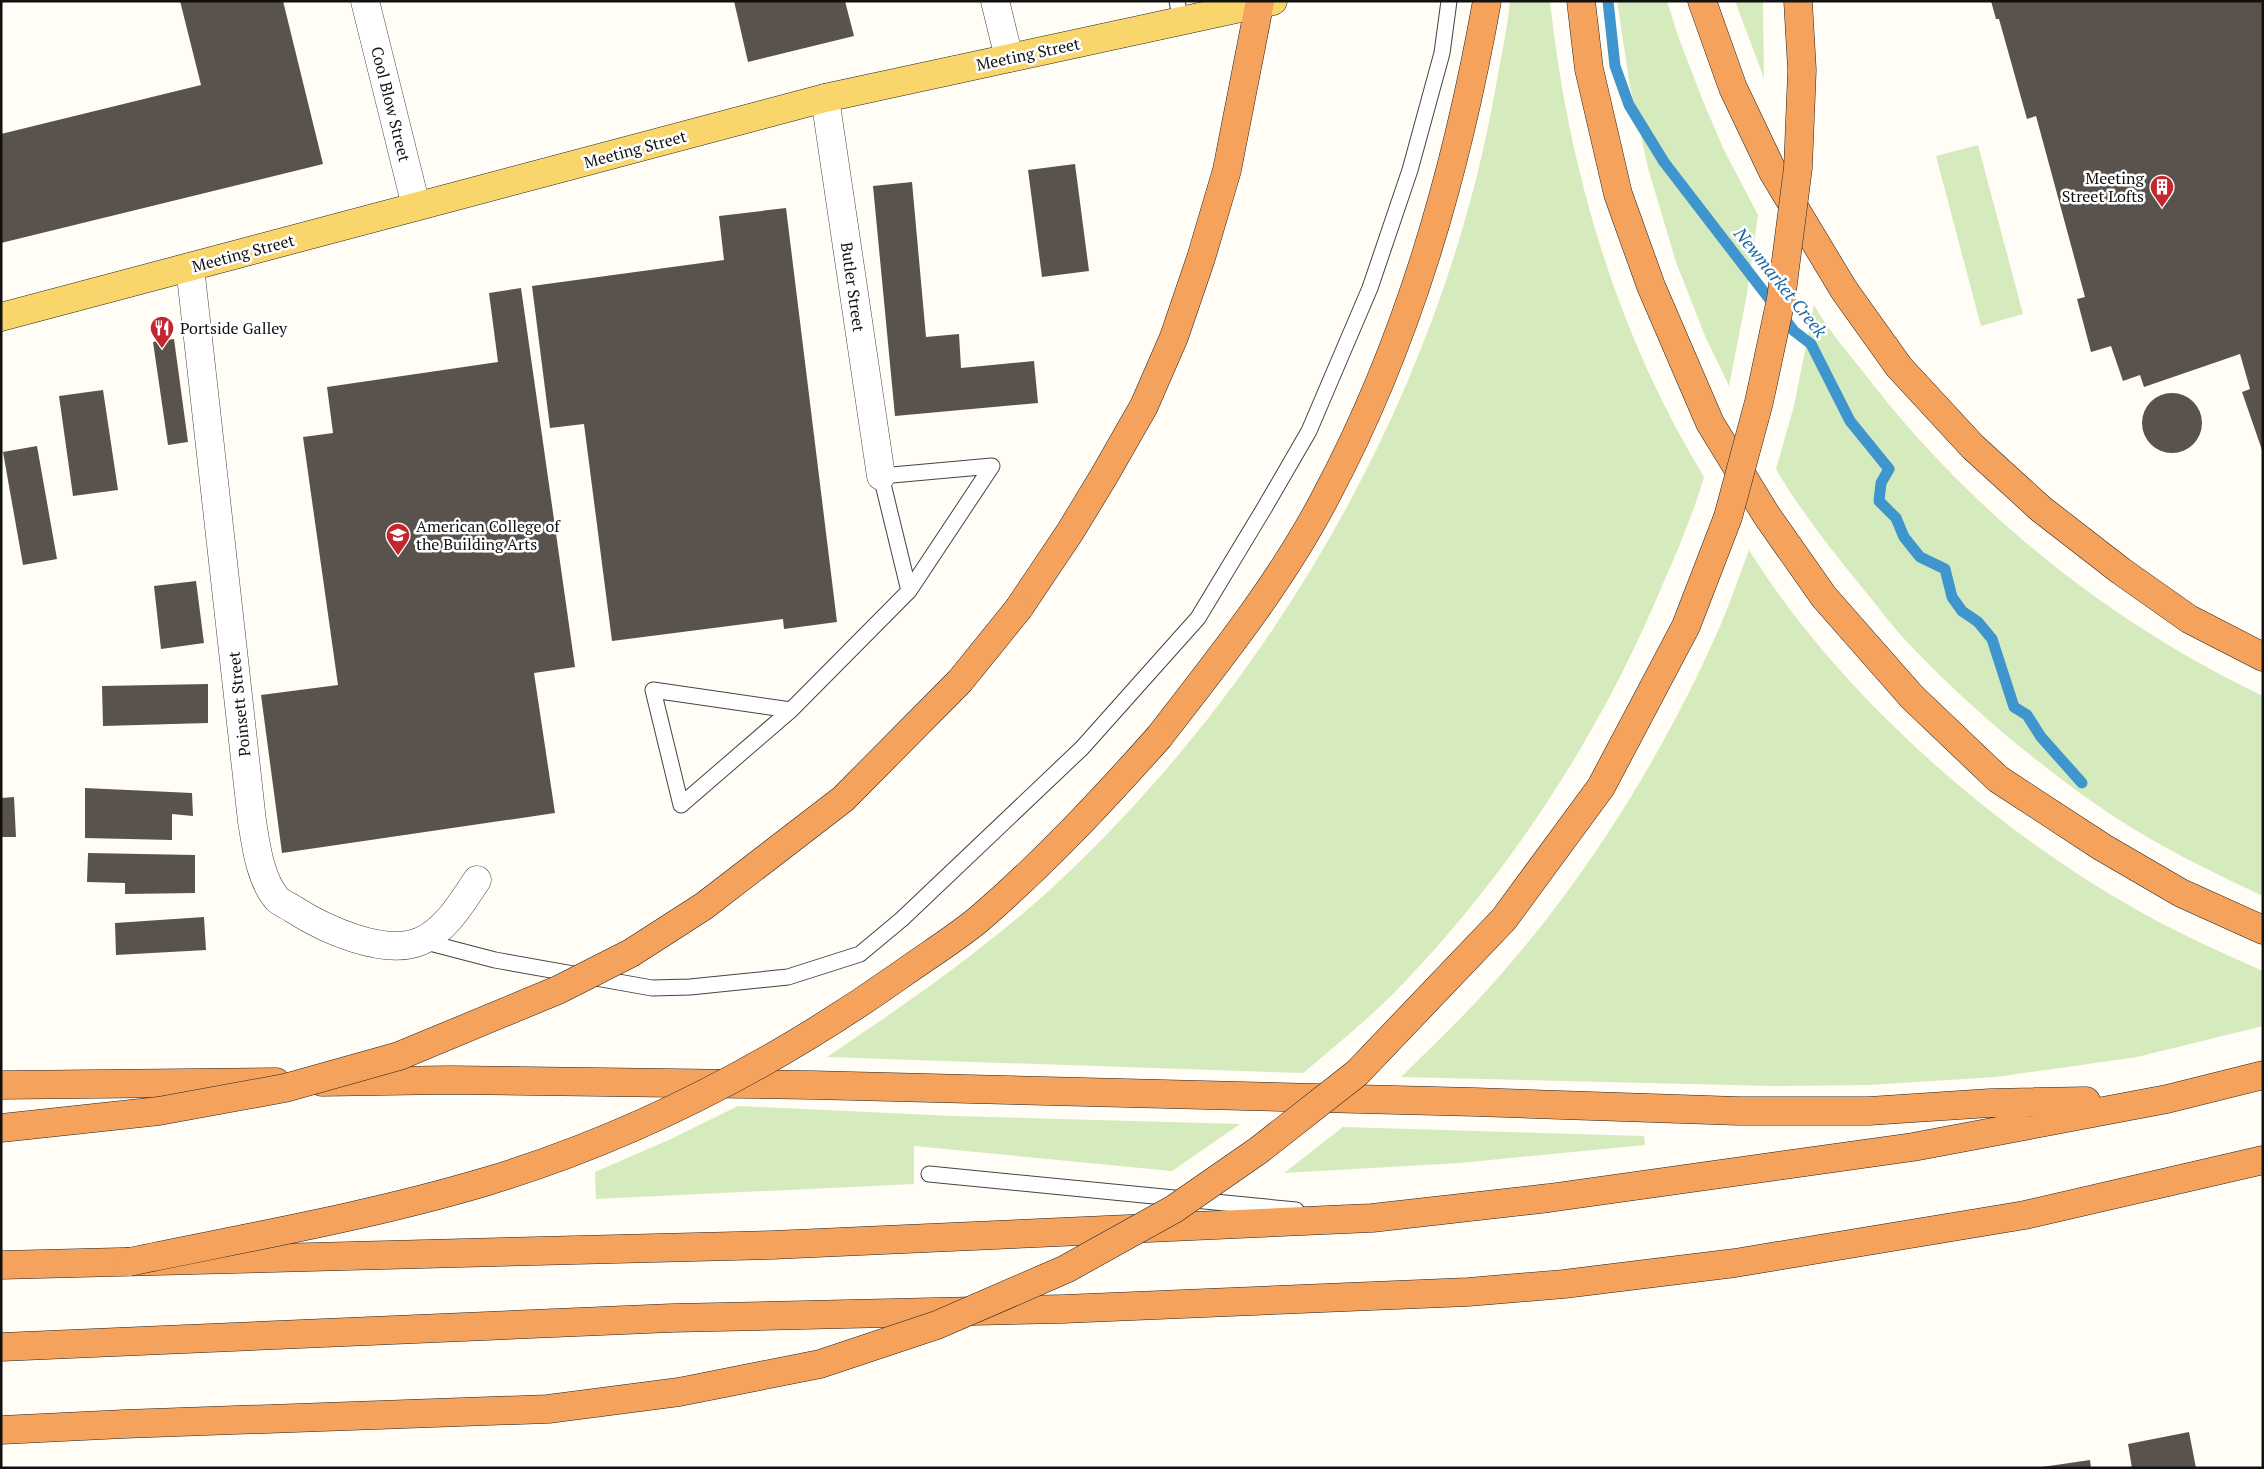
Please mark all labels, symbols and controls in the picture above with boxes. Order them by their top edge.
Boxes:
street label: Meeting Street [974,32,1082,76]
street label: Cool Blow Street [366,44,416,164]
street label: Meeting Street [581,125,689,173]
place label: Meeting Street Lofts [2062,167,2145,207]
building icon: Meeting Street Lofts [2149,174,2175,208]
water label: Newmarket Creek [1729,221,1833,342]
street label: Meeting Street [189,229,297,277]
street label: Butler Street [836,241,870,333]
restaurant icon: Portside Galley [149,315,175,349]
place label: Portside Galley [180,317,288,339]
place label: American College of the Building Arts [416,515,561,555]
school or university icon: American College of the Building Arts [385,522,411,556]
street label: Poinsett Street [223,650,255,758]

